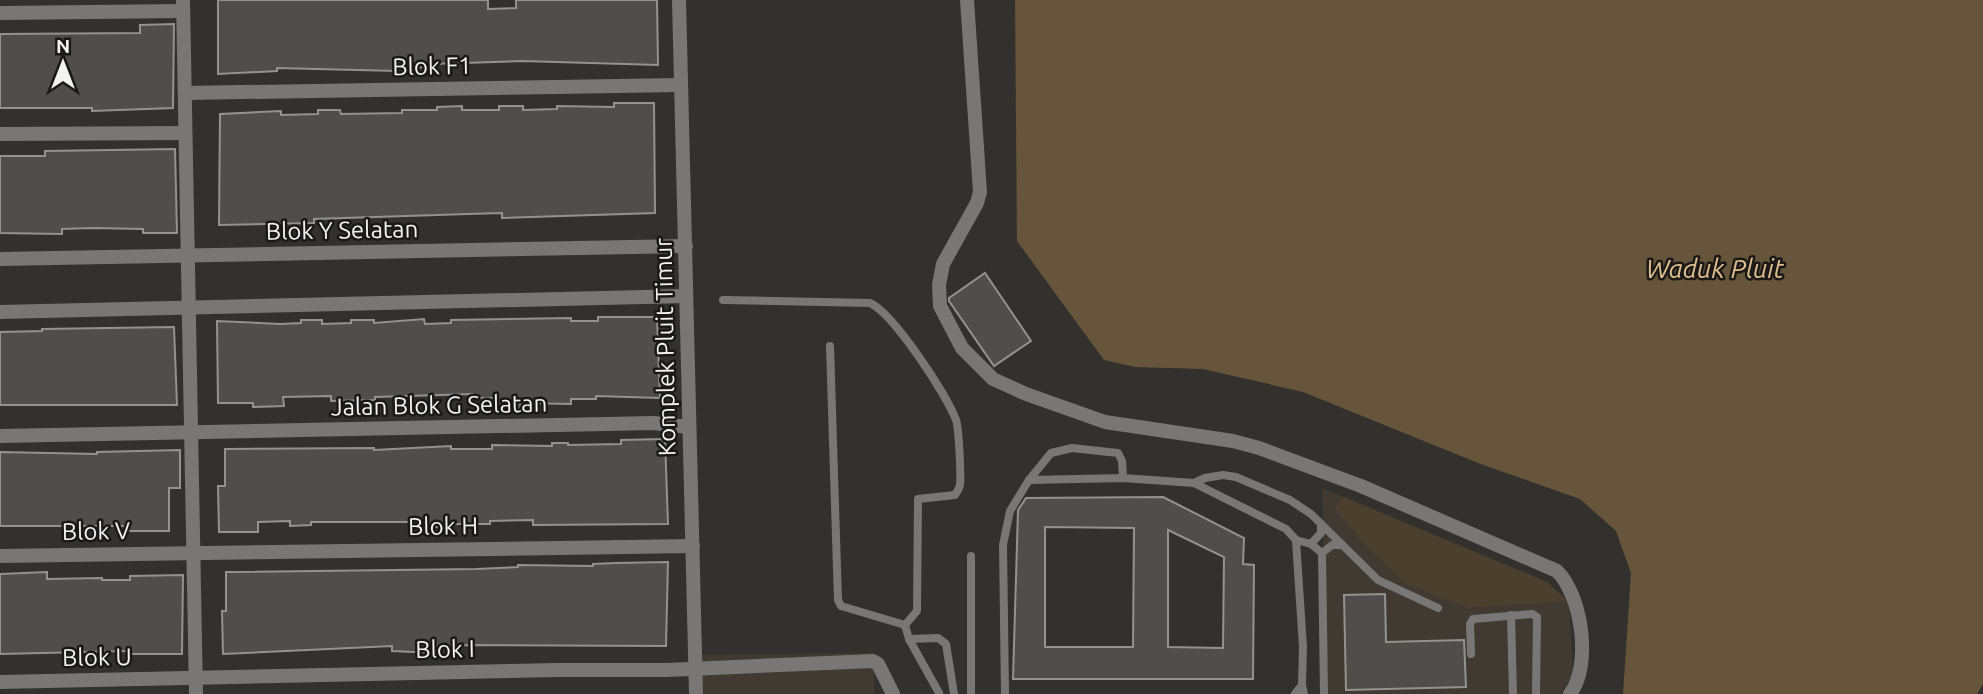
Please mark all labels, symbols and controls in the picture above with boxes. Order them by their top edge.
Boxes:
north arrow [28,28,98,98]
text: N [56,35,70,57]
street label: Blok F1 [392,52,472,80]
street label: Blok Y Selatan [266,215,418,245]
street label: Komplek Pluit Timur [650,237,680,457]
water label: Waduk Pluit [1646,254,1785,283]
street label: Jalan Blok G Selatan [331,390,547,420]
street label: Blok H [408,512,478,540]
street label: Blok V [62,517,130,545]
street label: Blok I [415,635,475,663]
street label: Blok U [62,643,132,671]

